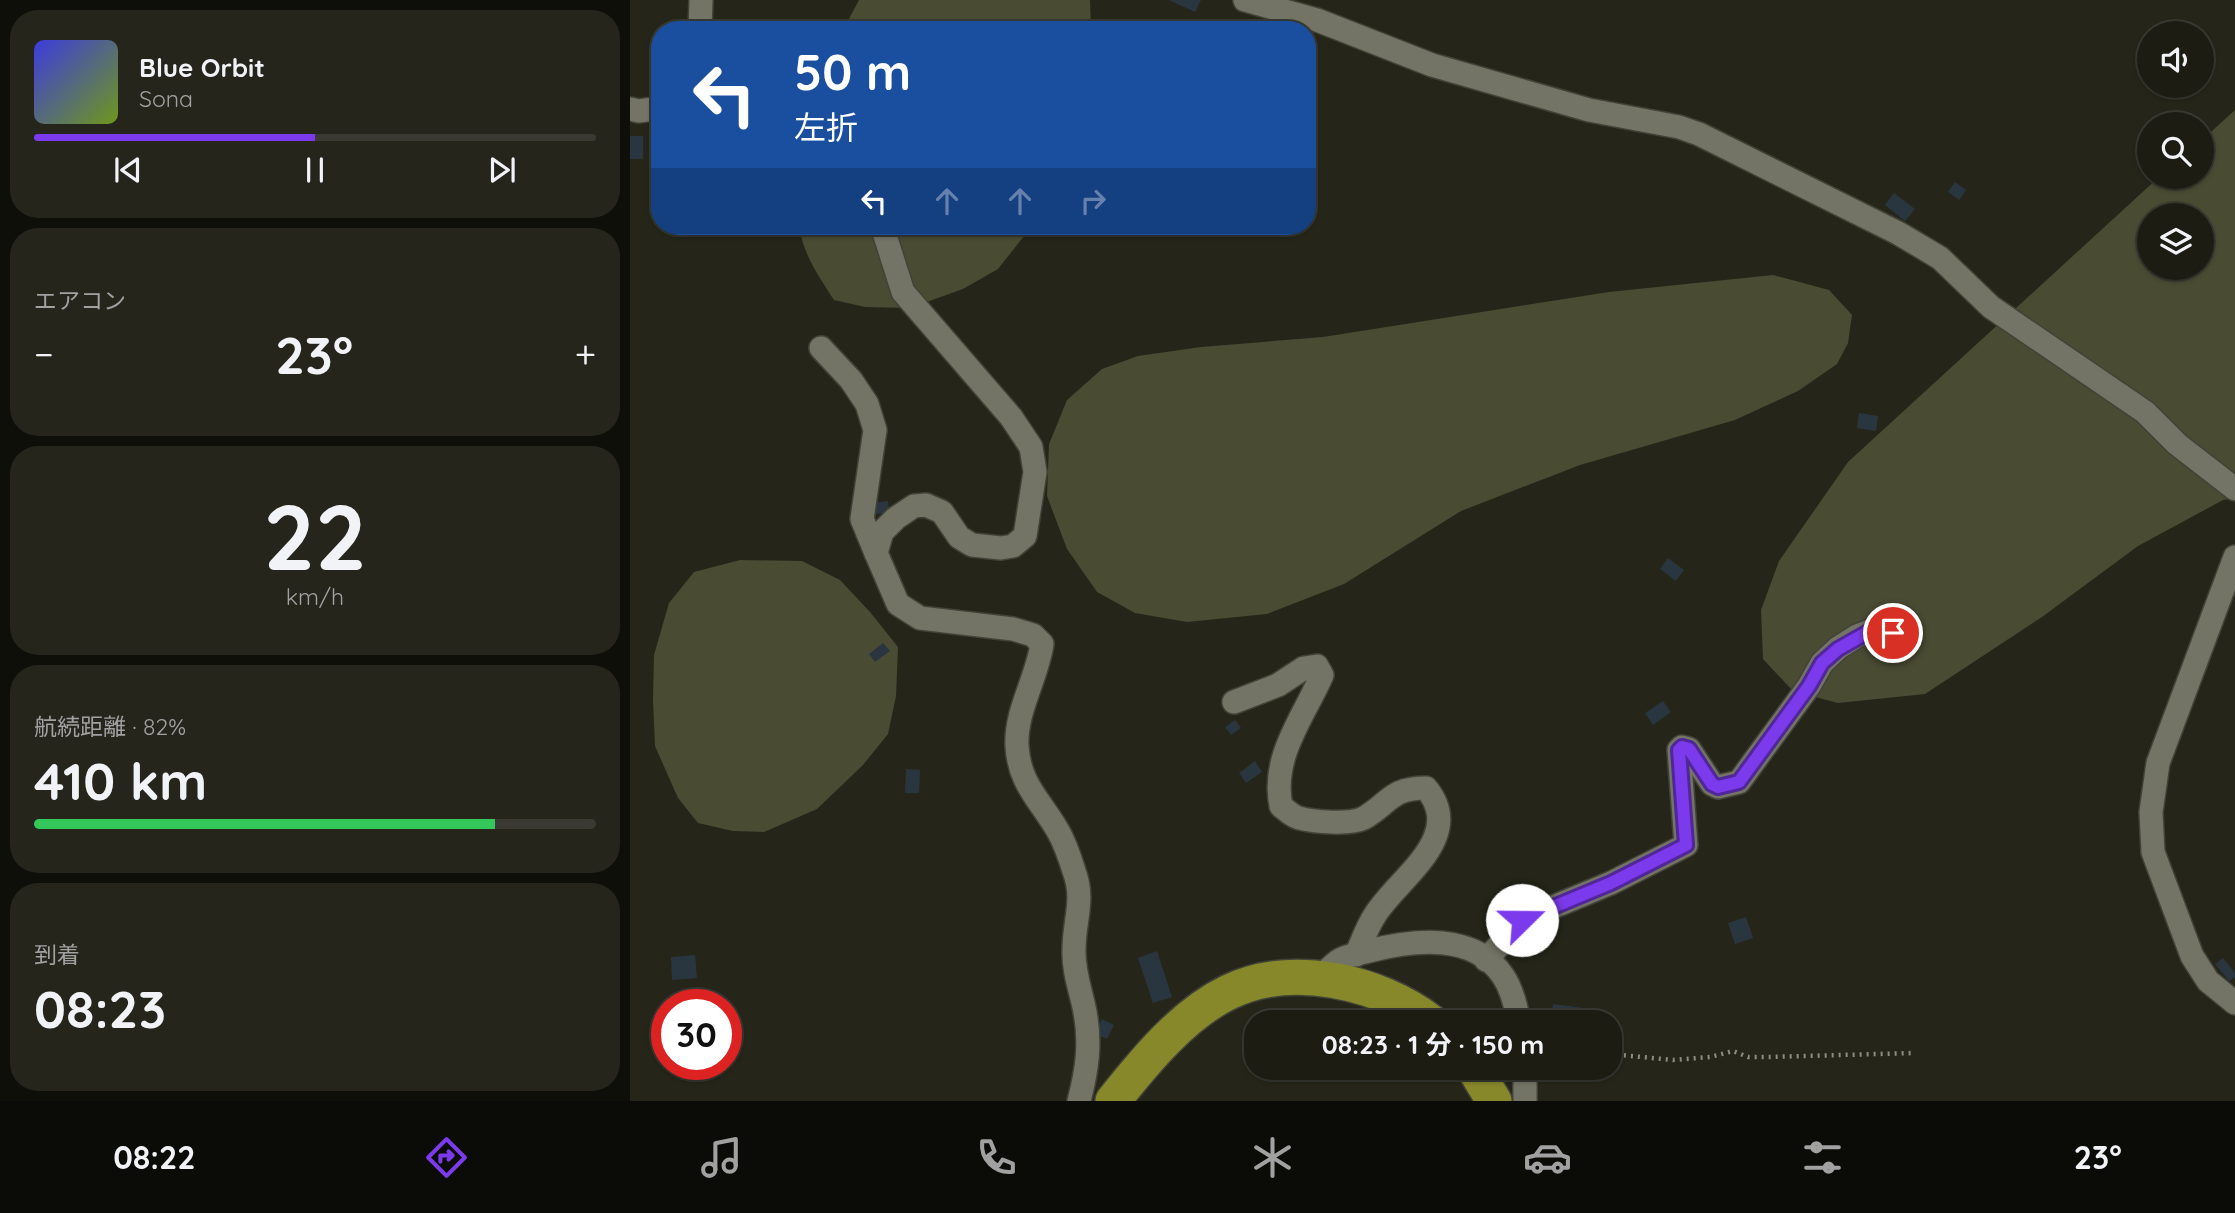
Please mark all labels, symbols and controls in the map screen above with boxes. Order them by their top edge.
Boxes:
map controls [2137,21,2214,280]
button: sound [2137,21,2214,98]
text: 50 m [794,41,911,102]
icon: left [679,49,770,140]
text: Blue Orbit [139,51,265,84]
text: Sona [139,84,193,113]
text: 左折 [794,107,858,147]
button: search [2137,112,2214,189]
icon: previous [109,151,147,189]
icon: pause [296,151,334,189]
icon: next [483,151,521,189]
icon: left [855,182,893,220]
icon: ahead [928,182,966,220]
icon: ahead [1001,182,1039,220]
icon: right [1074,182,1112,220]
button: layers [2137,203,2214,280]
text: エアコン [34,286,126,315]
text: 23° [275,322,353,387]
text: − [34,330,54,378]
text: + [575,330,596,378]
text: 22 [263,479,367,593]
text: km/h [286,582,344,611]
pin [1863,603,1923,663]
icon: arrive [1874,614,1912,652]
text: 航続距離 · 82% [34,712,186,741]
text: 410 km [34,748,207,813]
position arrow [1485,883,1559,957]
text: 到着 [34,940,80,969]
text: 08:23 [34,976,166,1041]
speed limit sign: 30 [651,989,742,1080]
text: 08:23 · 1 分 · 150 m [1322,1028,1544,1061]
icon: directions [422,1133,471,1182]
icon: music [697,1133,746,1182]
icon: phone [972,1133,1021,1182]
icon: climate [1248,1133,1297,1182]
icon: car [1523,1133,1572,1182]
icon: filters [1798,1133,1847,1182]
text: 08:22 [113,1137,196,1177]
text: 23° [2074,1137,2122,1177]

